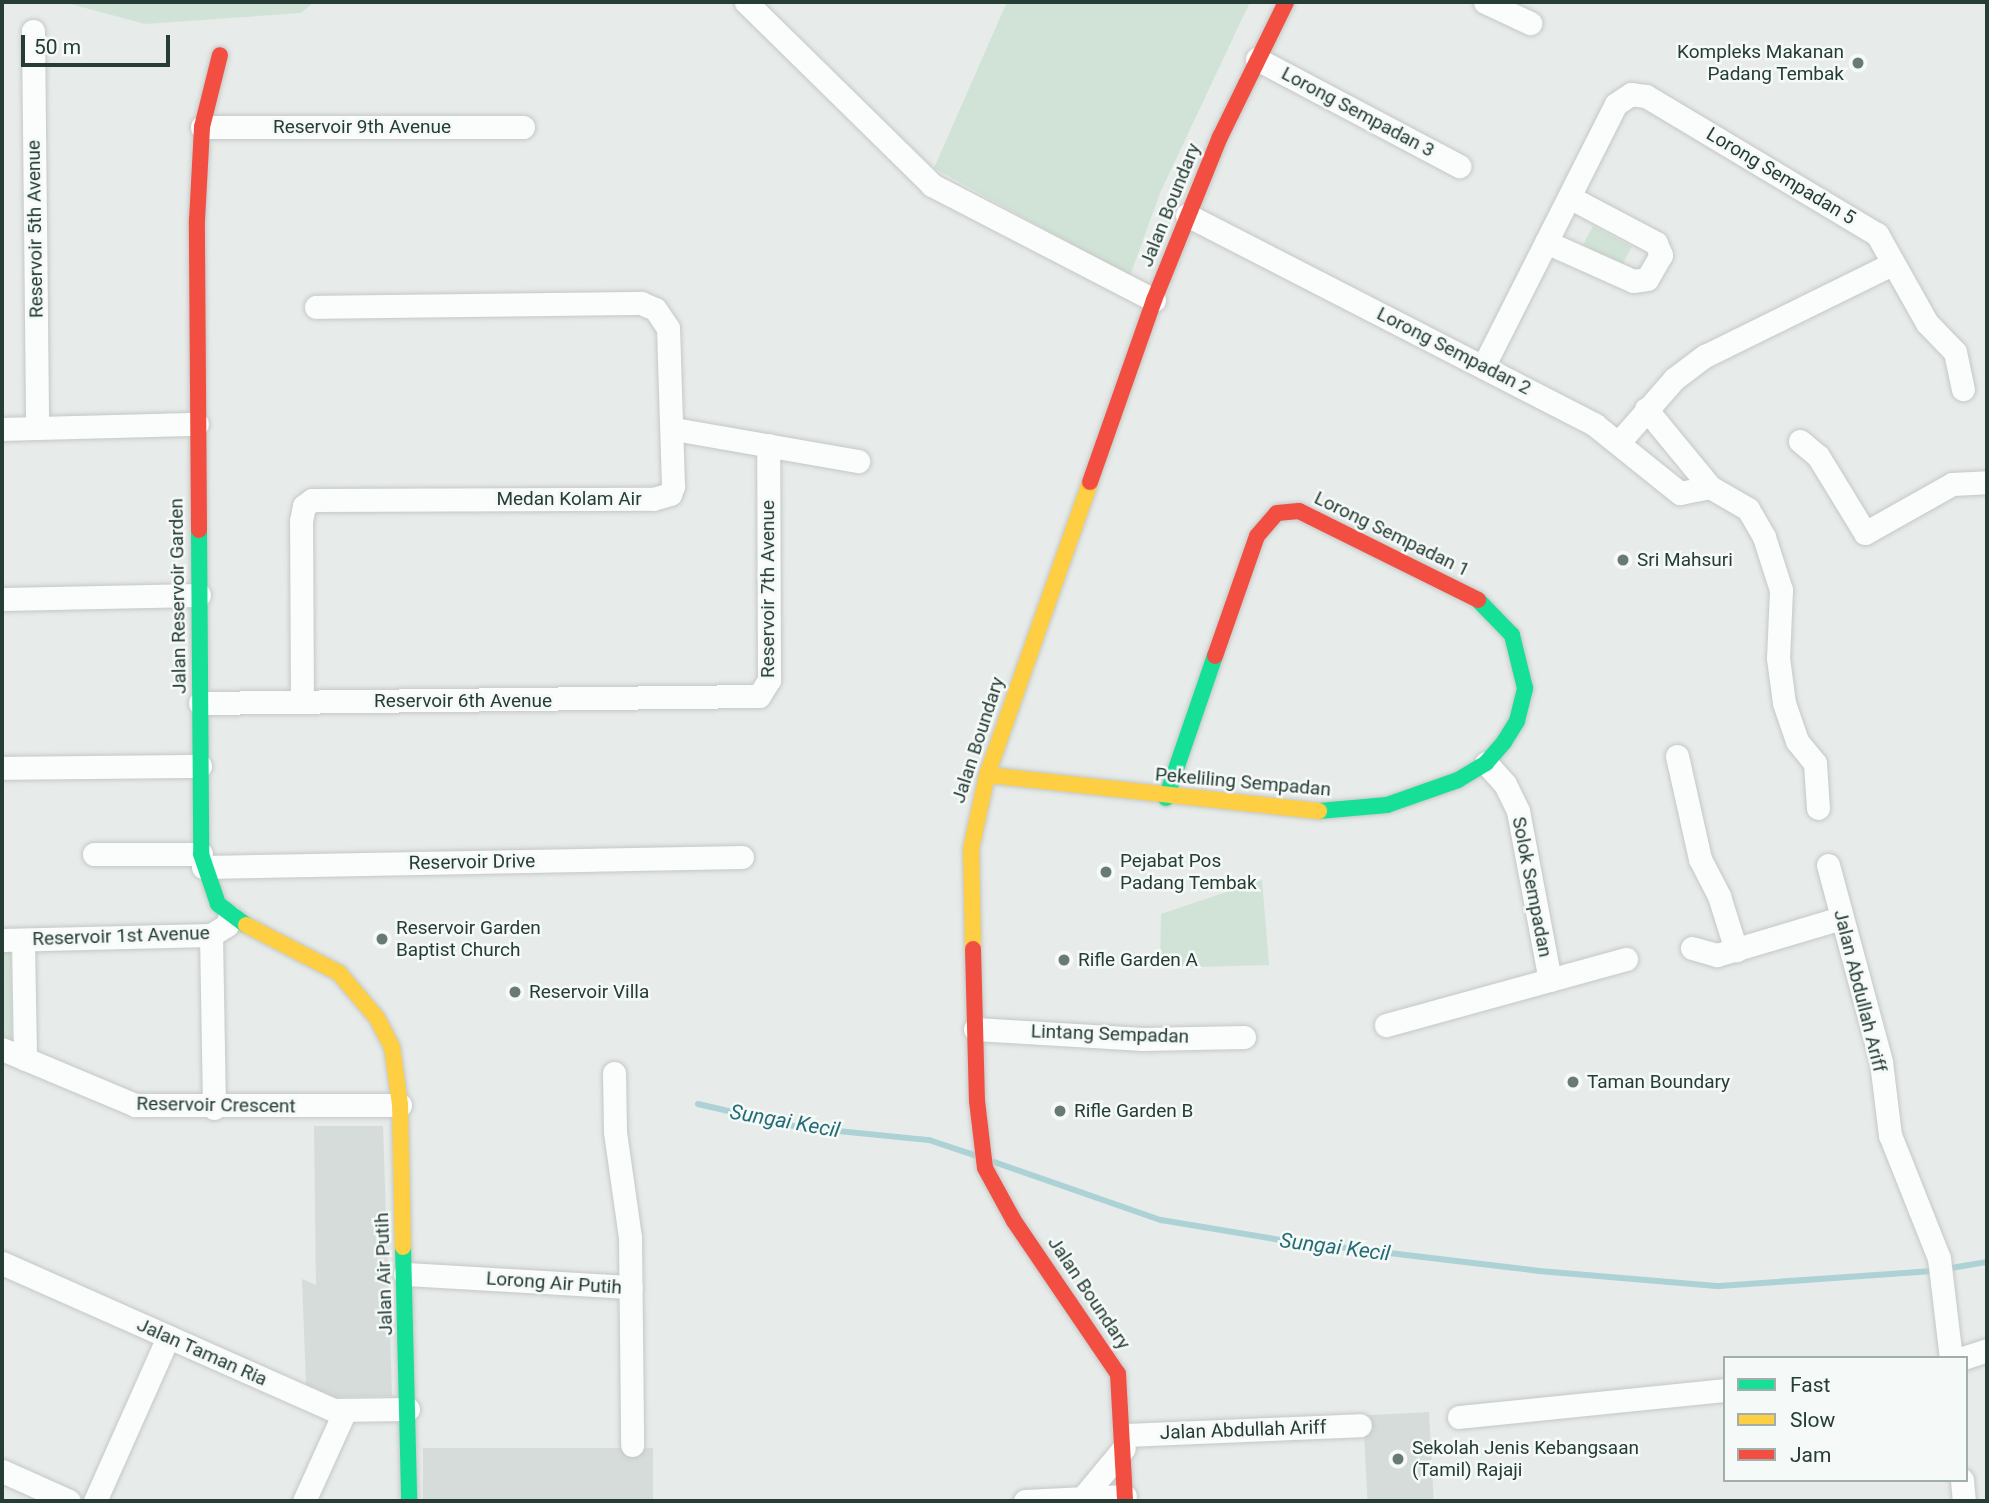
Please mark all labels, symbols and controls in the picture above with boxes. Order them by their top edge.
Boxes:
scale bar [24,21,173,65]
text: 50 m [34,35,81,59]
place label: Kompleks Makanan Padang Tembak [1677,41,1844,85]
marker: Kompleks Makanan Padang Tembak [1850,55,1866,71]
street label: Lorong Sempadan 3 [1278,62,1438,162]
street label: Reservoir 9th Avenue [273,116,451,138]
street label: Lorong Sempadan 5 [1702,122,1860,230]
street label: Reservoir 5th Avenue [22,140,48,318]
street label: Jalan Boundary [1135,140,1205,270]
street label: Lorong Sempadan 2 [1373,302,1535,400]
street label: Lorong Sempadan 1 [1311,486,1473,582]
street label: Medan Kolam Air [496,488,642,510]
street label: Jalan Reservoir Garden [165,498,191,694]
street label: Reservoir 7th Avenue [757,500,779,678]
place label: Sri Mahsuri [1637,549,1733,571]
marker: Sri Mahsuri [1615,552,1631,568]
street label: Jalan Boundary [947,674,1009,806]
street label: Reservoir 6th Avenue [374,690,552,712]
street label: Pekeliling Sempadan [1154,763,1332,801]
street label: Solok Sempadan [1507,815,1557,959]
street label: Reservoir Drive [408,849,536,875]
place label: Pejabat Pos Padang Tembak [1120,850,1257,894]
marker: Pejabat Pos Padang Tembak [1098,864,1114,880]
street label: Jalan Abdullah Ariff [1829,907,1891,1075]
place label: Reservoir Garden Baptist Church [396,917,541,961]
street label: Reservoir 1st Avenue [32,922,210,950]
marker: Reservoir Garden Baptist Church [374,931,390,947]
place label: Rifle Garden A [1078,949,1198,971]
marker: Rifle Garden A [1056,952,1072,968]
place label: Reservoir Villa [529,981,649,1003]
marker: Reservoir Villa [507,984,523,1000]
street label: Lintang Sempadan [1030,1020,1190,1048]
place label: Taman Boundary [1587,1071,1730,1093]
marker: Taman Boundary [1565,1074,1581,1090]
street label: Reservoir Crescent [136,1092,296,1118]
water label: Sungai Kecil [728,1099,842,1143]
place label: Rifle Garden B [1074,1100,1193,1122]
marker: Rifle Garden B [1052,1103,1068,1119]
street label: Jalan Air Putih [370,1212,398,1336]
water label: Sungai Kecil [1278,1228,1392,1266]
street label: Jalan Boundary [1043,1232,1135,1354]
street label: Lorong Air Putih [485,1267,623,1299]
street label: Jalan Taman Ria [133,1313,271,1391]
legend [1723,1356,1968,1482]
text: Fast [1790,1373,1830,1397]
text: Slow [1790,1408,1835,1432]
street label: Jalan Abdullah Ariff [1159,1416,1327,1444]
place label: Sekolah Jenis Kebangsaan (Tamil) Rajaji [1412,1437,1639,1481]
text: Jam [1790,1443,1831,1467]
marker: Sekolah Jenis Kebangsaan (Tamil) Rajaji [1390,1451,1406,1467]

